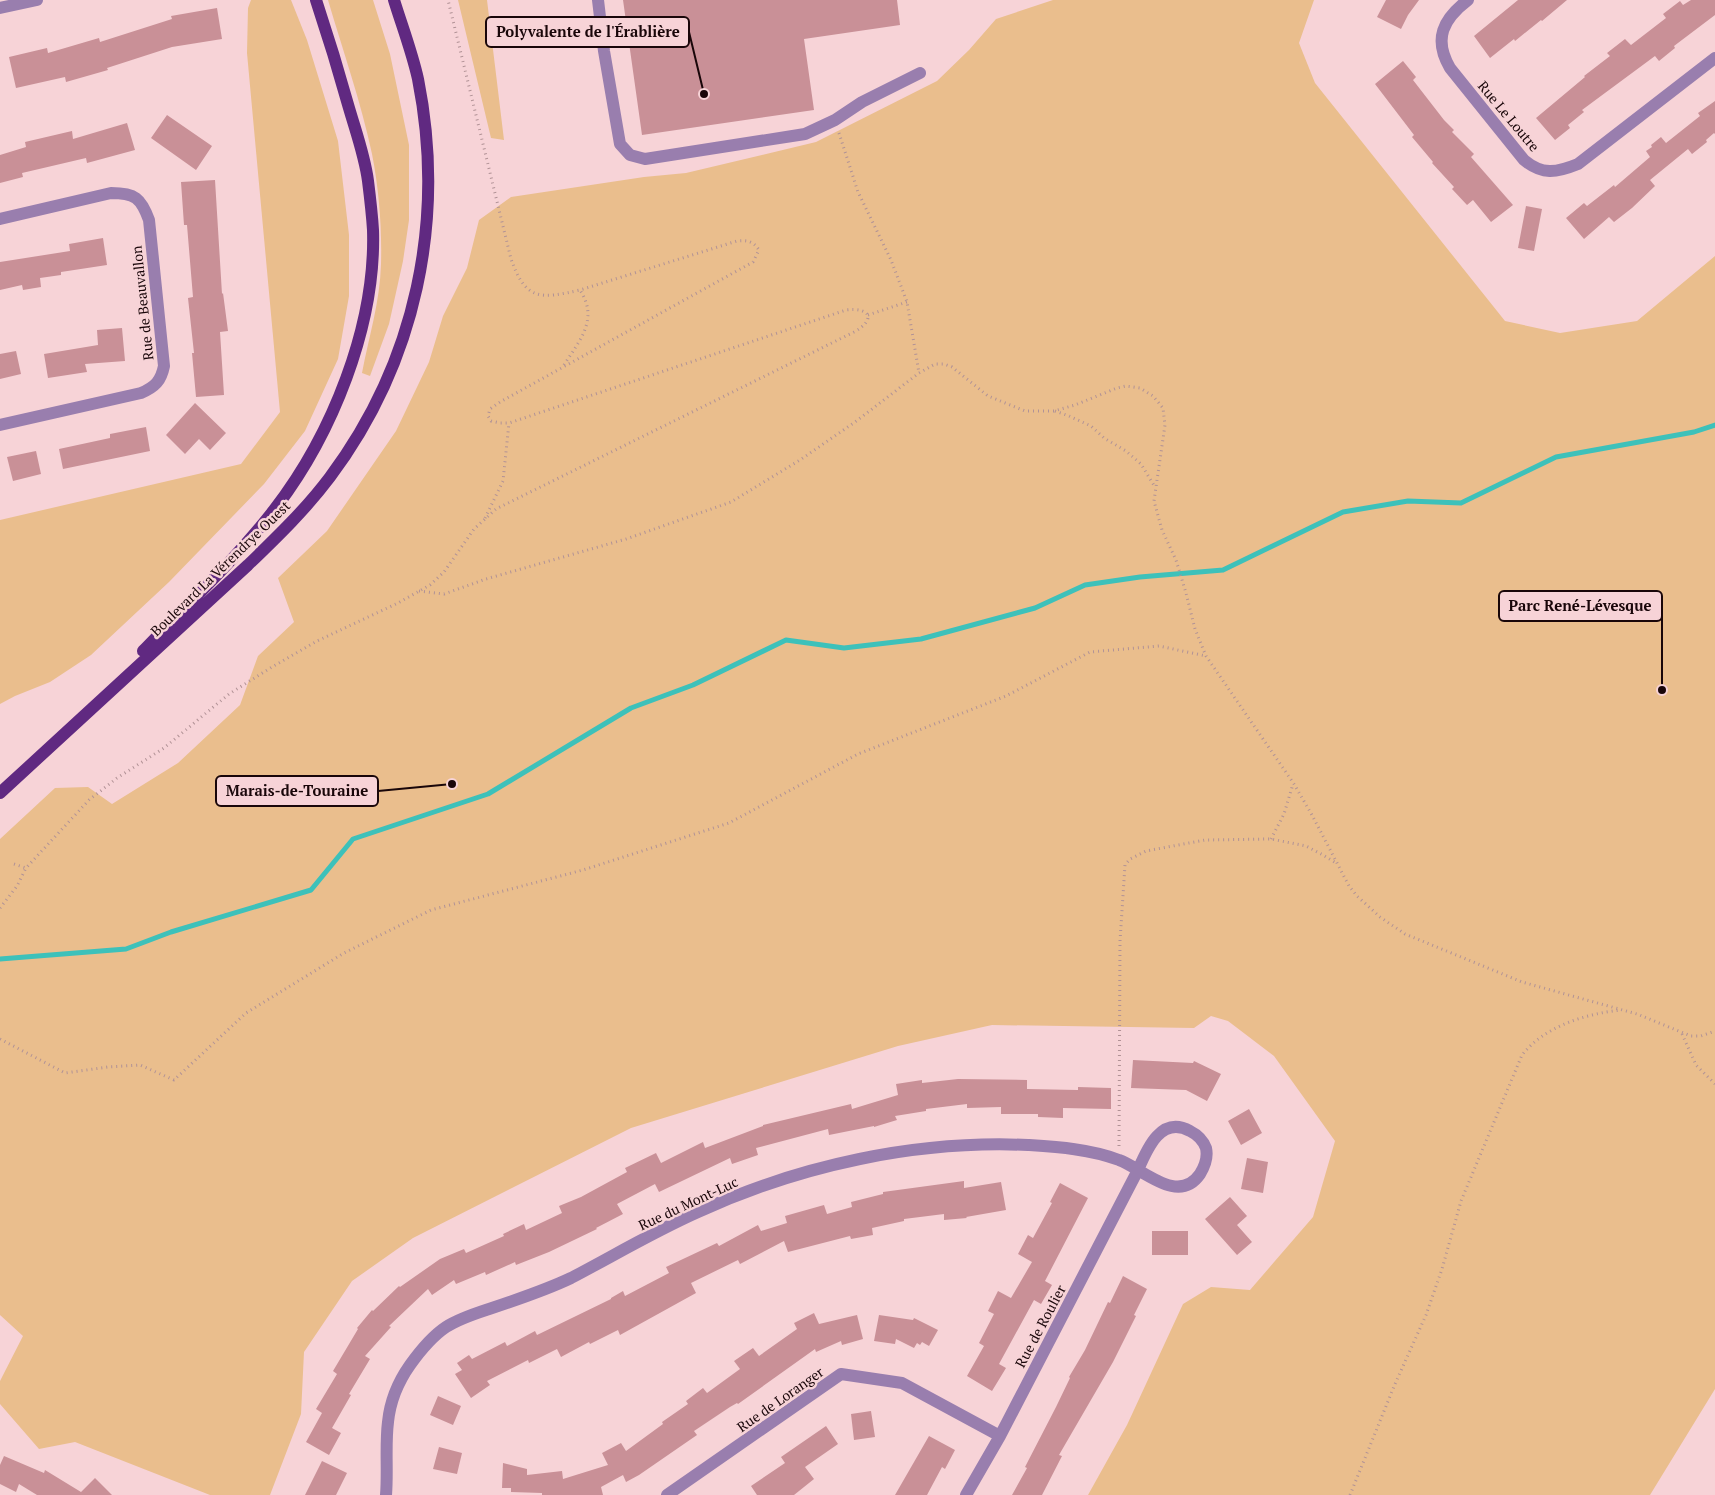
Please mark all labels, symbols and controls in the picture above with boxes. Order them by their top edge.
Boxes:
callout: Polyvalente de l'Érablière [486,17,689,47]
text: Polyvalente de l'Érablière [496,21,680,41]
street label: Rue Le Loutre [1474,77,1544,155]
street label: Rue de Beauvallon [126,244,157,361]
street label: Boulevard La Vérendrye Ouest [146,496,295,640]
callout: Parc René-Lévesque [1499,591,1662,621]
text: Parc René-Lévesque [1508,595,1652,615]
callout: Marais-de-Touraine [216,776,378,806]
text: Marais-de-Touraine [226,780,368,800]
street label: Rue du Mont-Luc [635,1172,741,1234]
street label: Rue de Roulier [1010,1281,1070,1371]
street label: Rue de Loranger [733,1362,828,1436]

